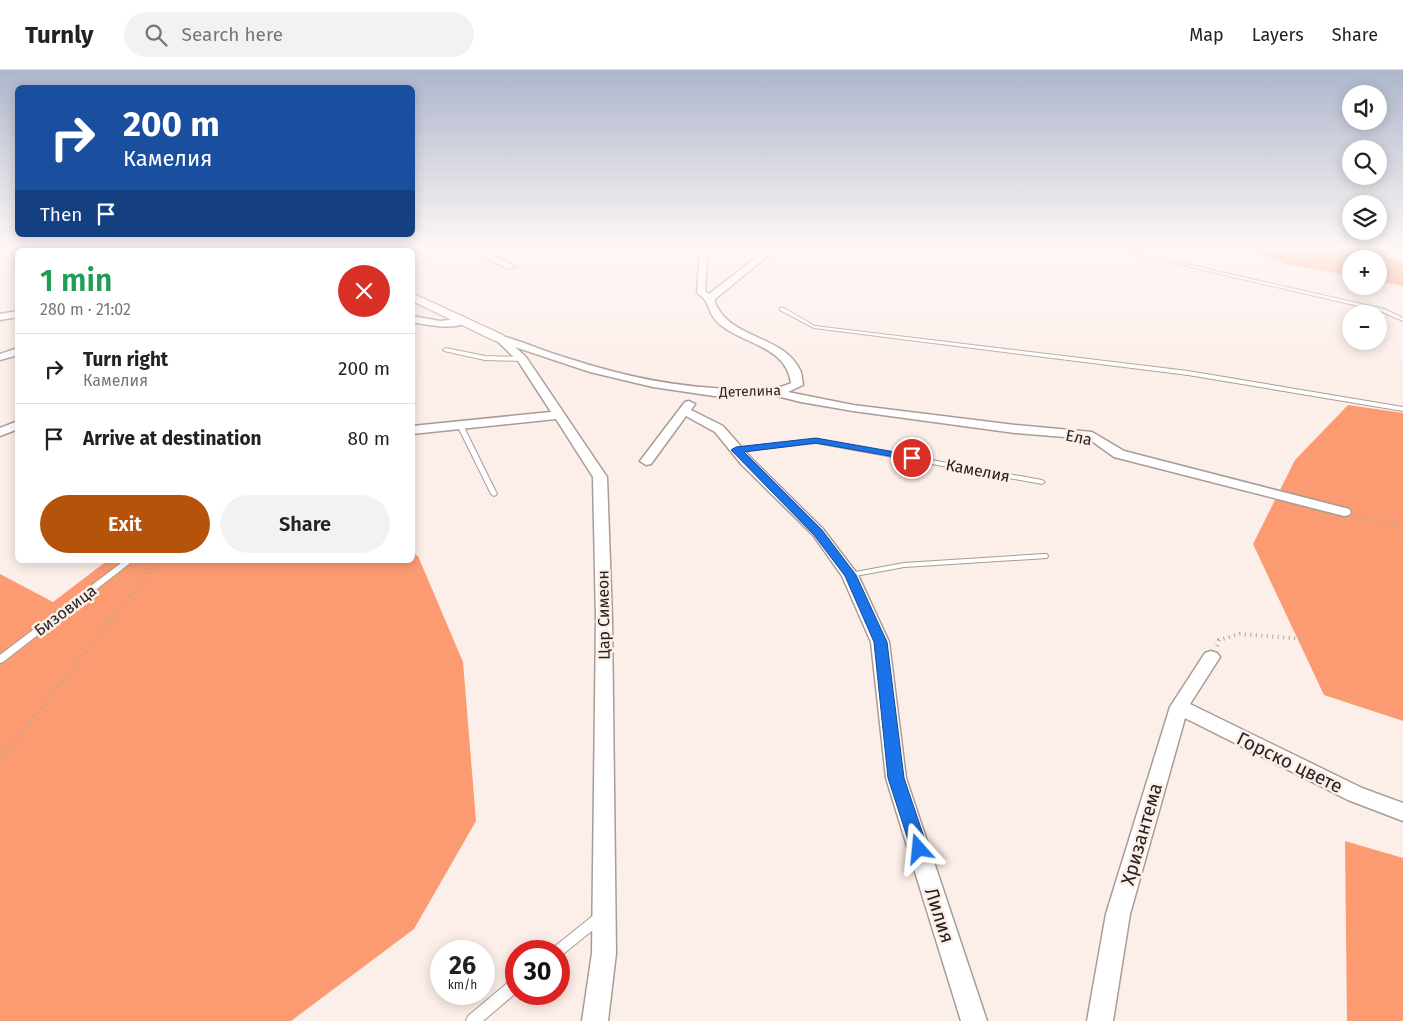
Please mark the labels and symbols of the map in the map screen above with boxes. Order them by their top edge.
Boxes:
street label: Детелина [718,382,781,401]
street label: Ела [1064,426,1094,449]
pin [891,437,933,479]
street label: Камелия [944,455,1012,486]
street label: Цар Симеон [593,570,614,660]
street label: Бизовица [30,581,100,640]
street label: Горско цвете [1233,727,1347,798]
street label: Хризантема [1116,780,1167,888]
position arrow [892,822,944,874]
street label: Лилия [920,885,959,946]
speed limit sign: 30 [505,940,570,1005]

